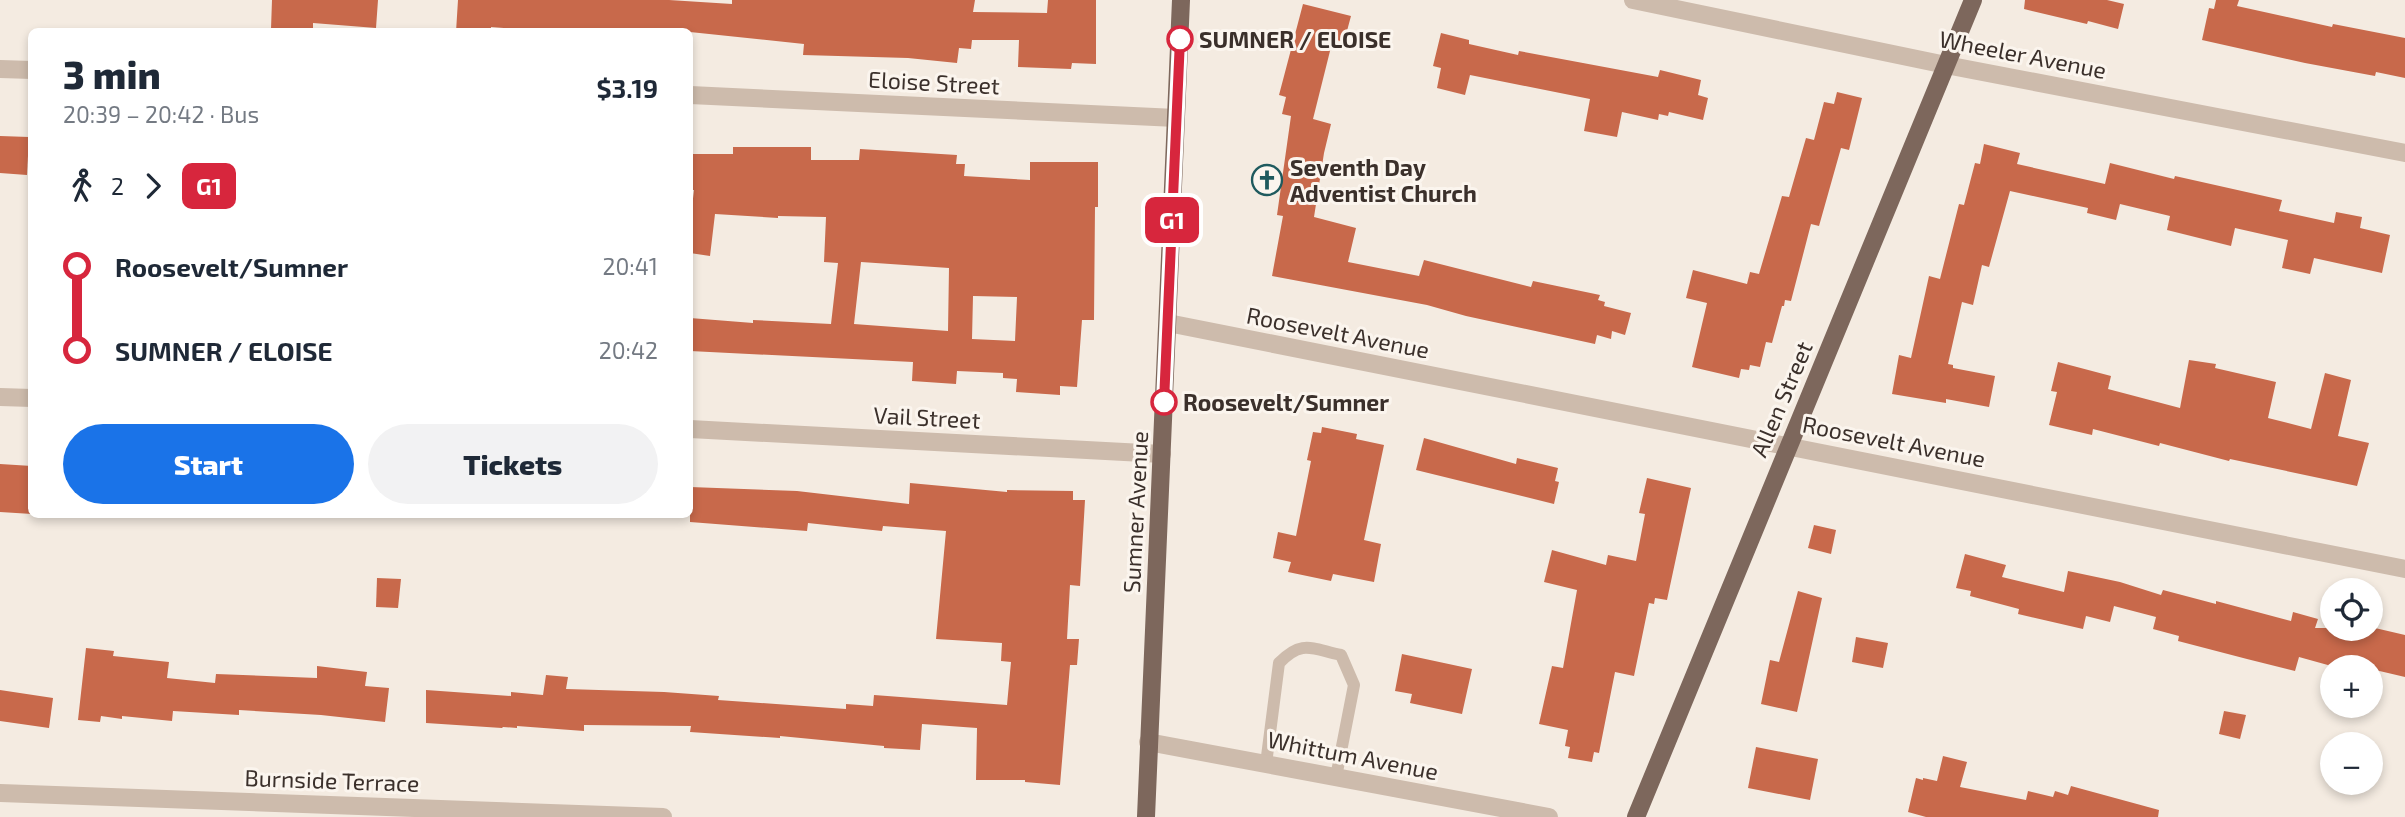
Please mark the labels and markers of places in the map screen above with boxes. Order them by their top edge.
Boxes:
place label: SUMNER / ELOISE [1199,25,1391,53]
marker: SUMNER / ELOISE [1167,26,1193,52]
place label: Seventh Day Adventist Church [1290,153,1477,207]
church icon: Seventh Day Adventist Church [1250,163,1284,197]
place label: Roosevelt/Sumner [1183,388,1389,416]
marker: Roosevelt/Sumner [1151,389,1177,415]

